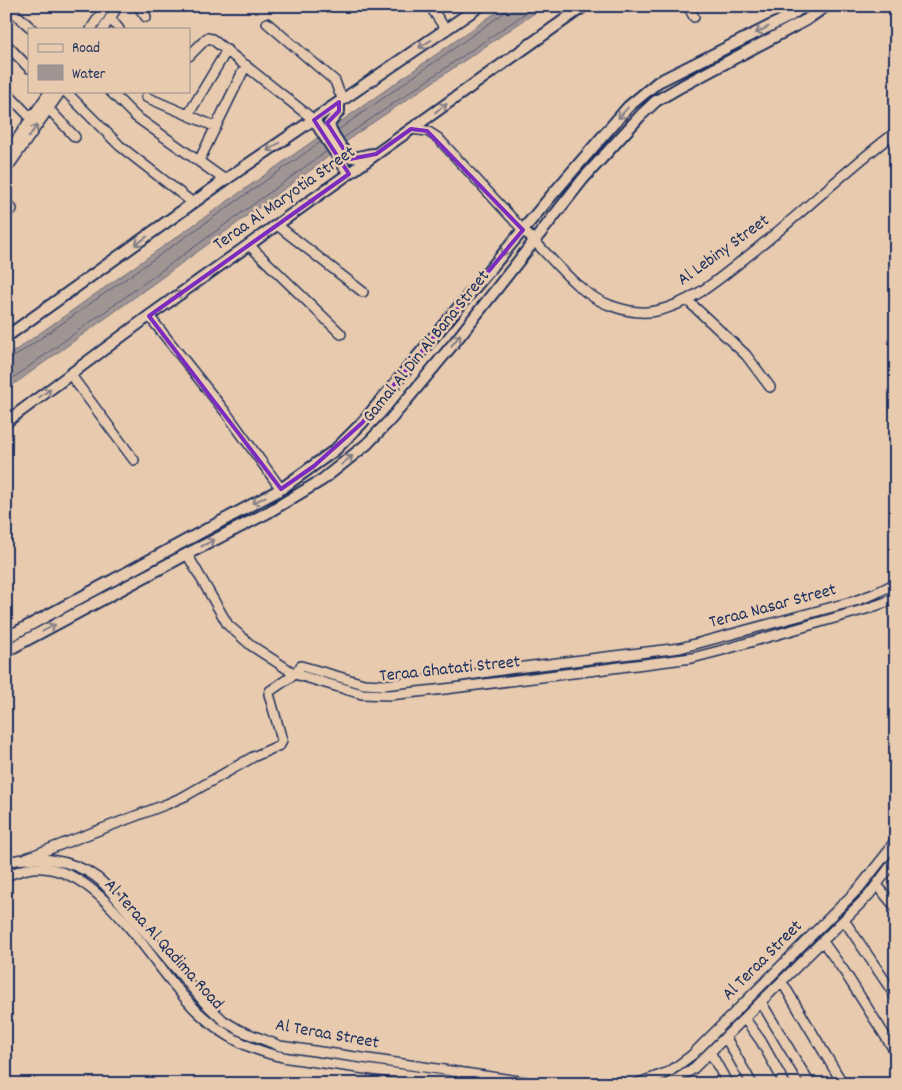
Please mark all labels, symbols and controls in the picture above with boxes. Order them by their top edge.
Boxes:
one-way arrow [755,26,770,35]
legend [28,28,190,92]
text: Road [72,38,100,60]
one-way arrow [418,39,432,49]
text: Water [72,64,106,86]
one-way arrow [434,102,447,113]
one-way arrow [617,106,629,119]
one-way arrow [28,124,39,138]
street label: Teraa Al Maryotia Street [209,140,361,257]
one-way arrow [267,142,281,152]
one-way arrow [302,198,316,208]
street label: Al Lebiny Street [673,209,775,293]
one-way arrow [134,236,148,246]
one-way arrow [501,243,512,256]
street label: Gamal Al Din Al Bana Street [358,265,497,429]
one-way arrow [169,291,183,301]
one-way arrow [450,334,461,347]
one-way arrow [38,387,51,398]
one-way arrow [340,455,353,466]
one-way arrow [252,496,267,506]
one-way arrow [200,538,215,547]
street label: Teraa Nasar Street [707,578,840,636]
one-way arrow [41,623,56,632]
street label: Teraa Ghatati Street [378,650,522,690]
street label: Al Teraa Al Qadima Road [97,874,229,1016]
street label: Al Teraa Street [717,915,809,1007]
street label: Al Teraa Street [273,1014,381,1056]

